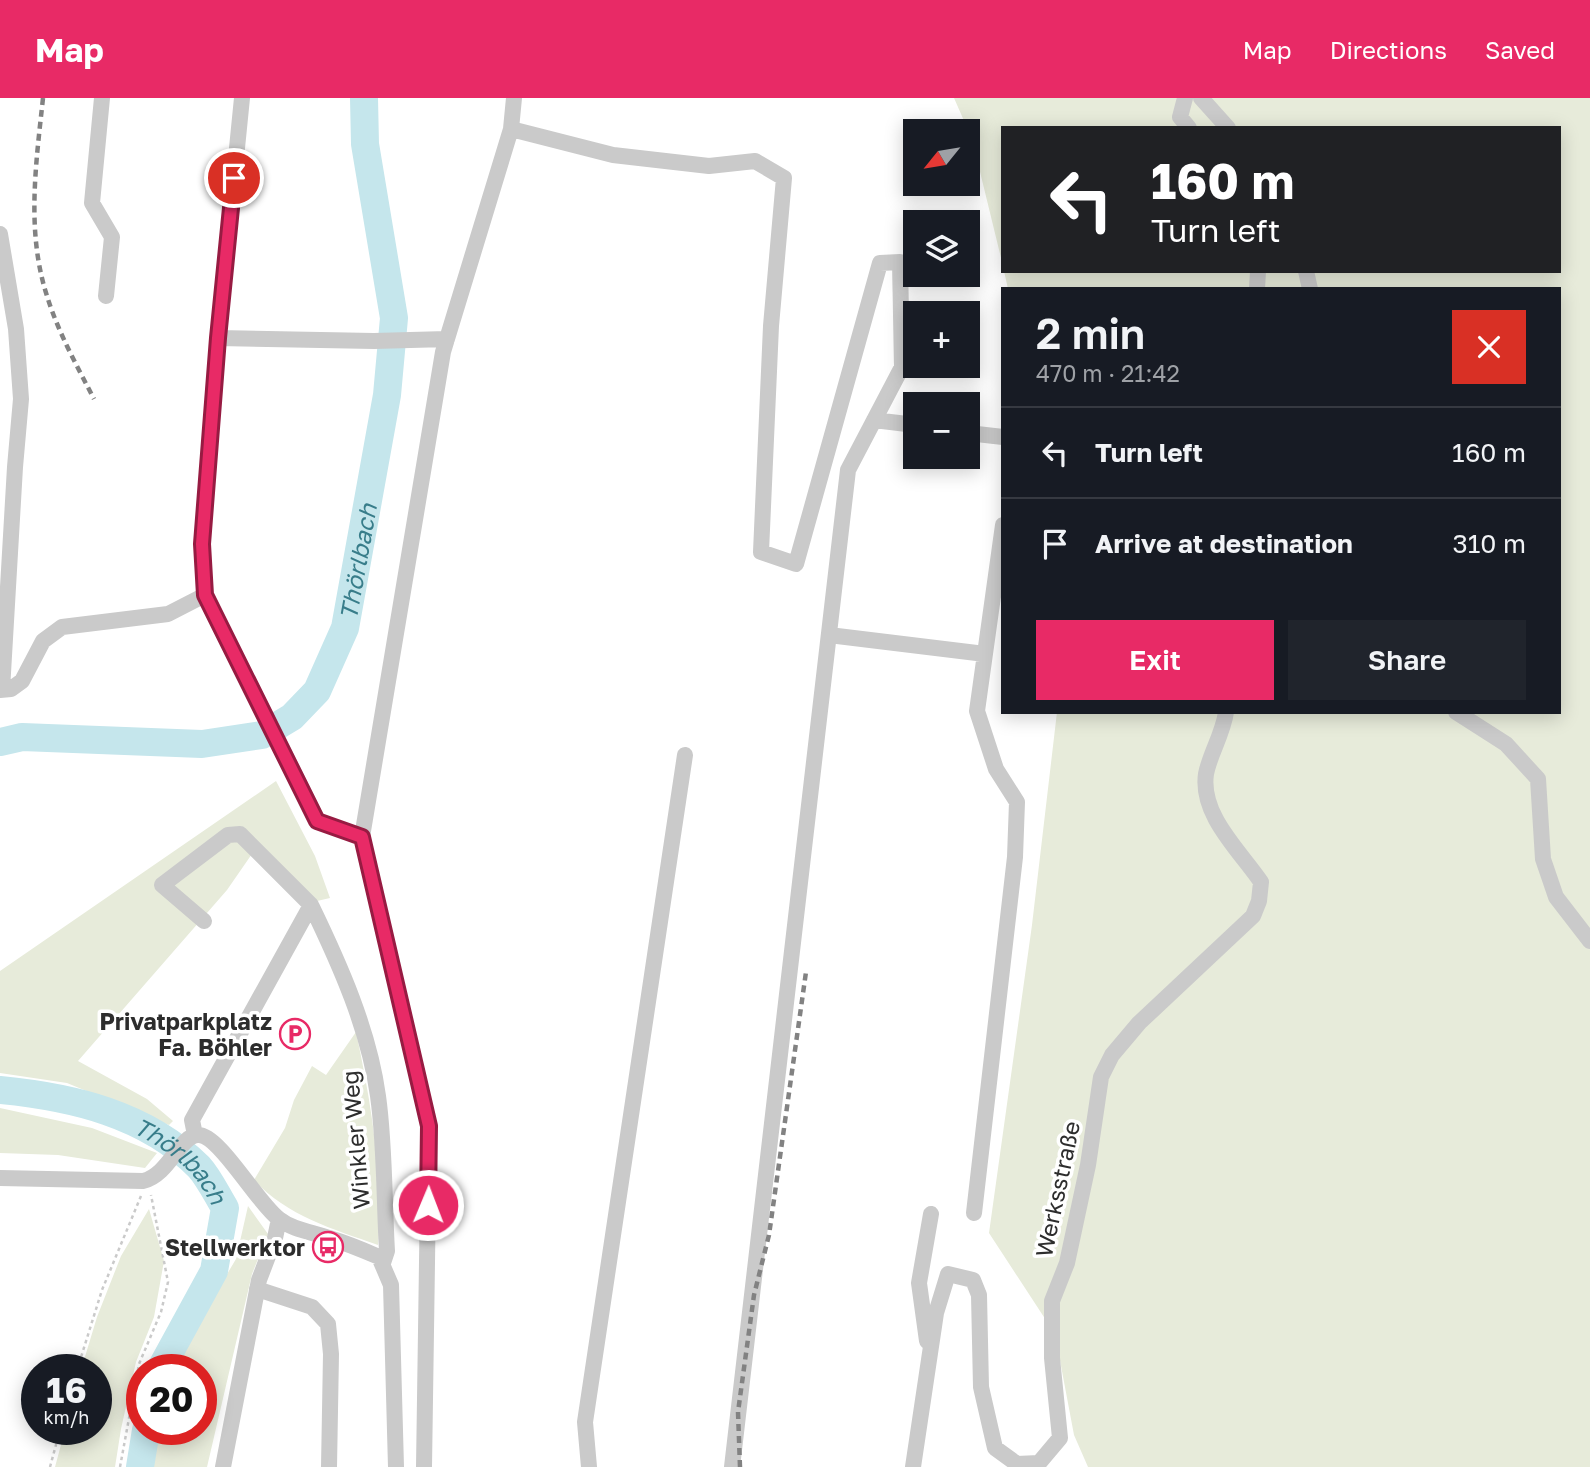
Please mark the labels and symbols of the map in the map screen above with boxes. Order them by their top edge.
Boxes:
north arrow [903,119,980,196]
pin [204,148,264,208]
water label: Thörlbach [332,500,382,622]
place label: Privatparkplatz Fa. Böhler [100,1007,272,1061]
parking icon: Privatparkplatz Fa. Böhler [278,1017,312,1051]
street label: Winkler Weg [335,1069,375,1211]
water label: Thörlbach [130,1110,234,1210]
street label: Werksstraße [1029,1118,1085,1260]
position arrow [391,1168,465,1242]
bus stop icon: Stellwerktor [311,1230,345,1264]
place label: Stellwerktor [165,1233,305,1261]
speed limit sign: 20 [126,1354,217,1445]

